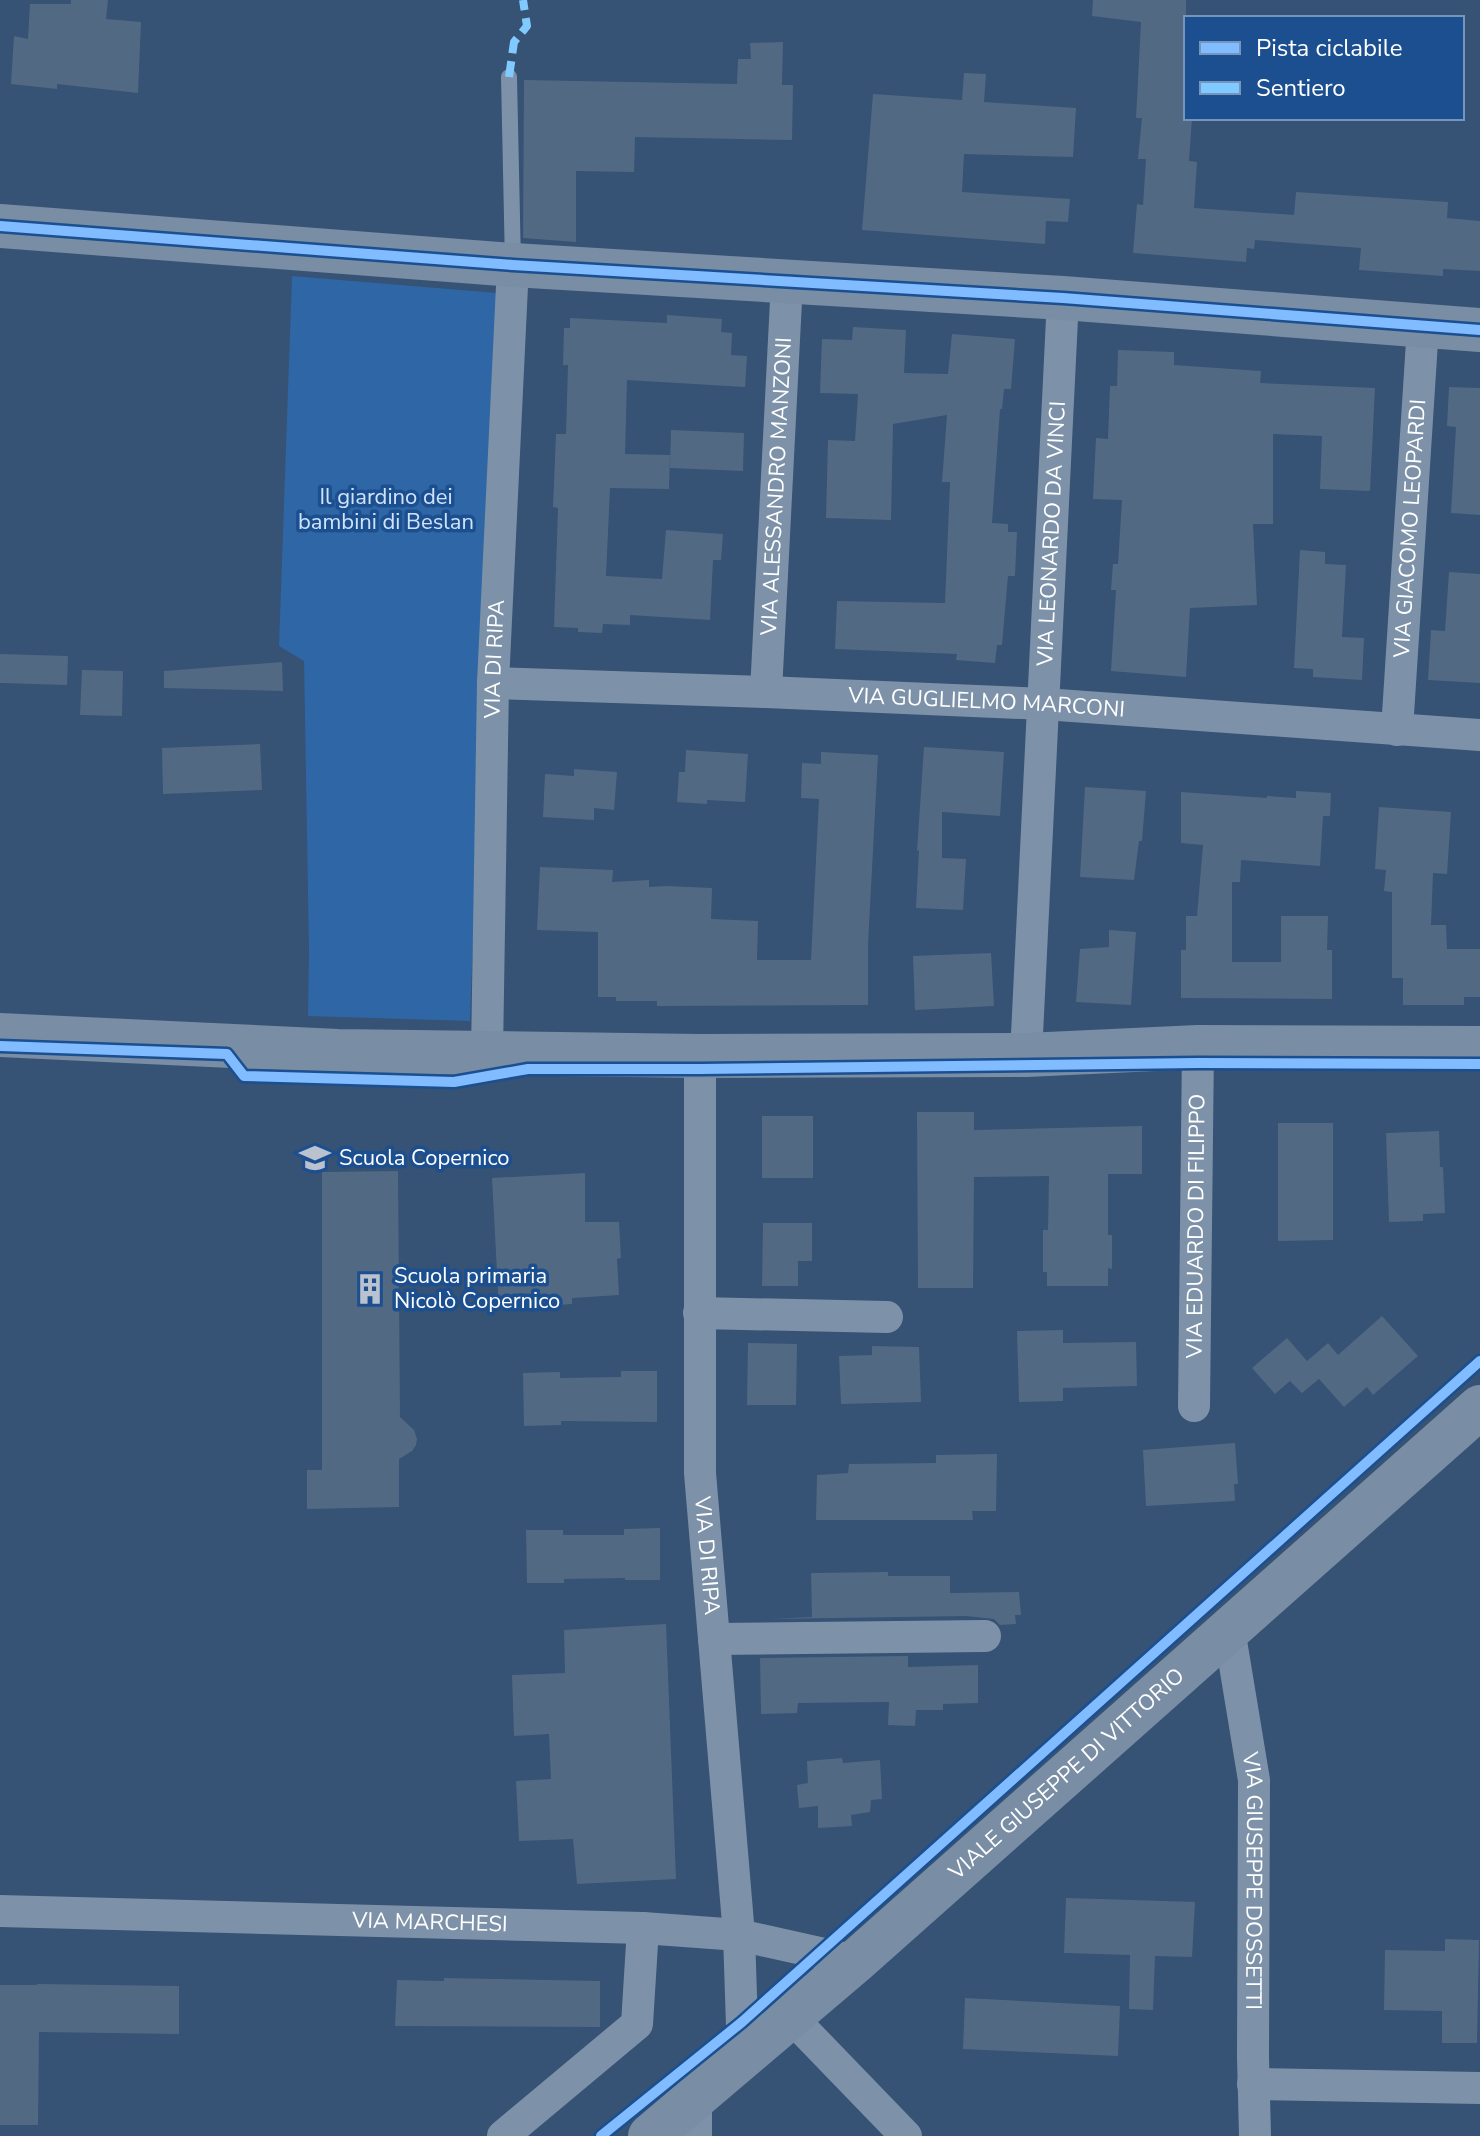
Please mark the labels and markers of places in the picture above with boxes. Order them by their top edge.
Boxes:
school or university icon: Scuola Copernico [298,1141,332,1175]
place label: Scuola Copernico [339,1143,510,1173]
place label: Scuola primaria Nicolò Copernico [394,1261,560,1316]
building icon: Scuola primaria Nicolò Copernico [353,1272,387,1306]

